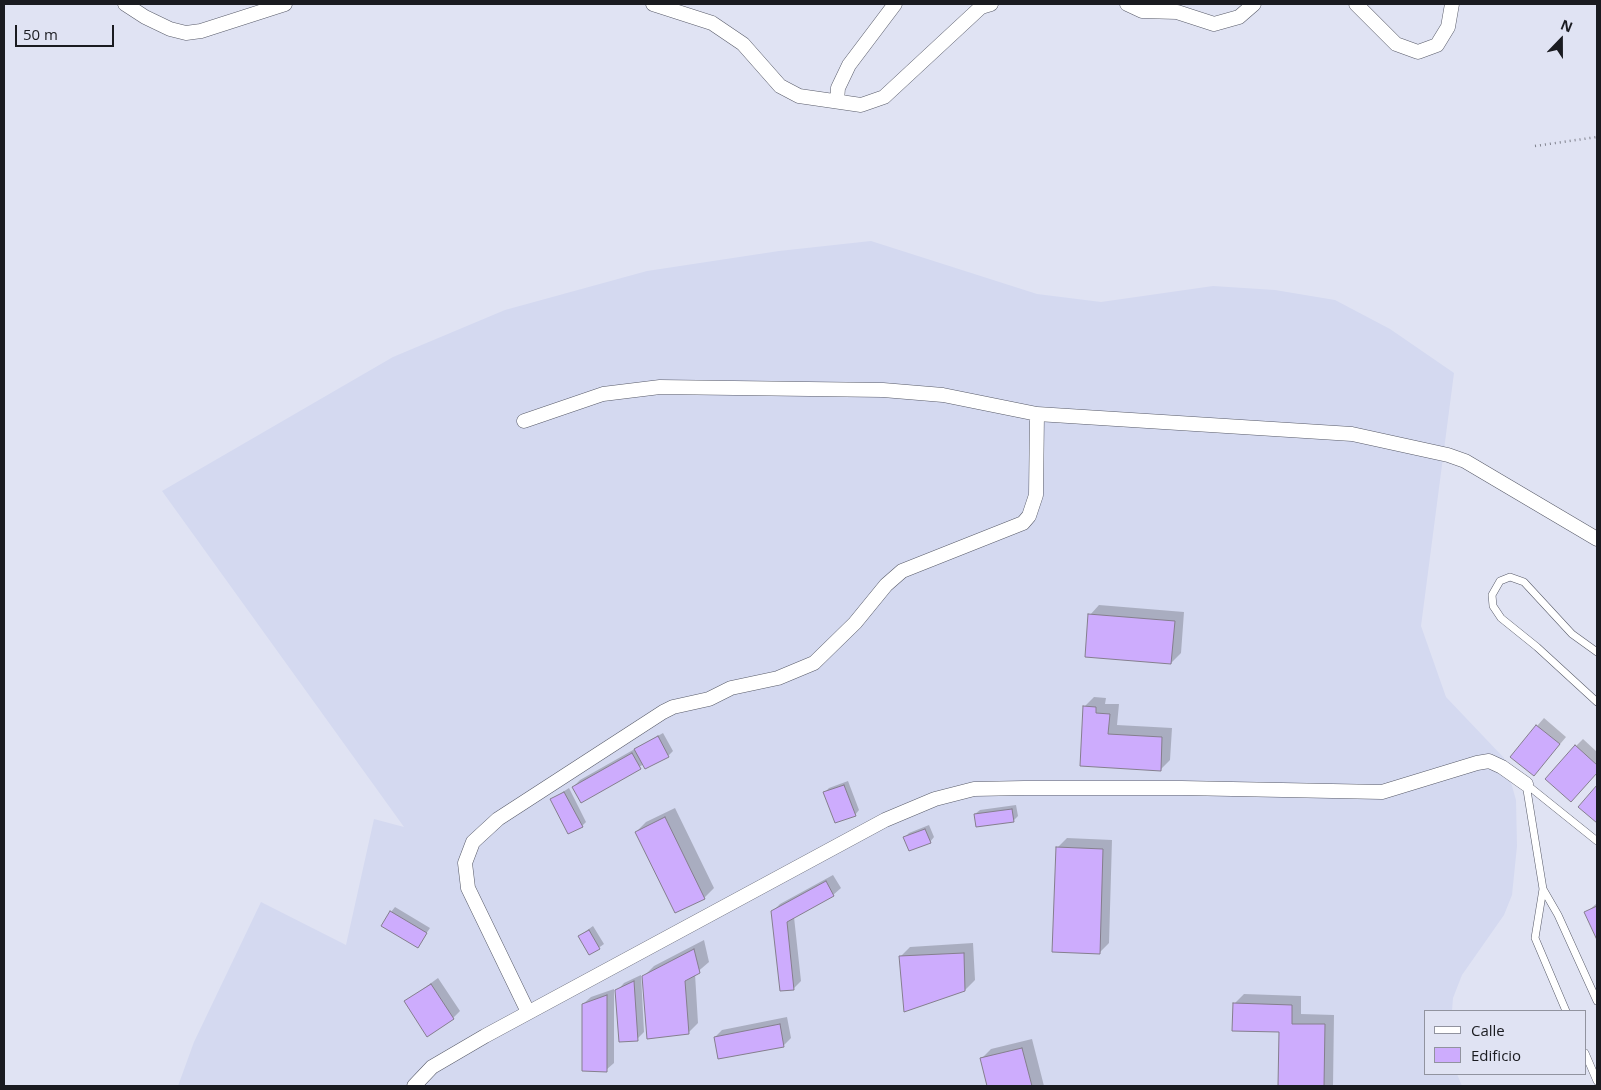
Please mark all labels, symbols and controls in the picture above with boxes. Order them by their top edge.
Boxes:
scale bar [18,15,116,47]
north arrow [1536,15,1586,65]
text: N [1558,15,1576,37]
text: 50 m [23,24,58,44]
legend [1424,1010,1586,1075]
text: Calle [1471,1020,1505,1040]
text: Edificio [1471,1045,1521,1065]

